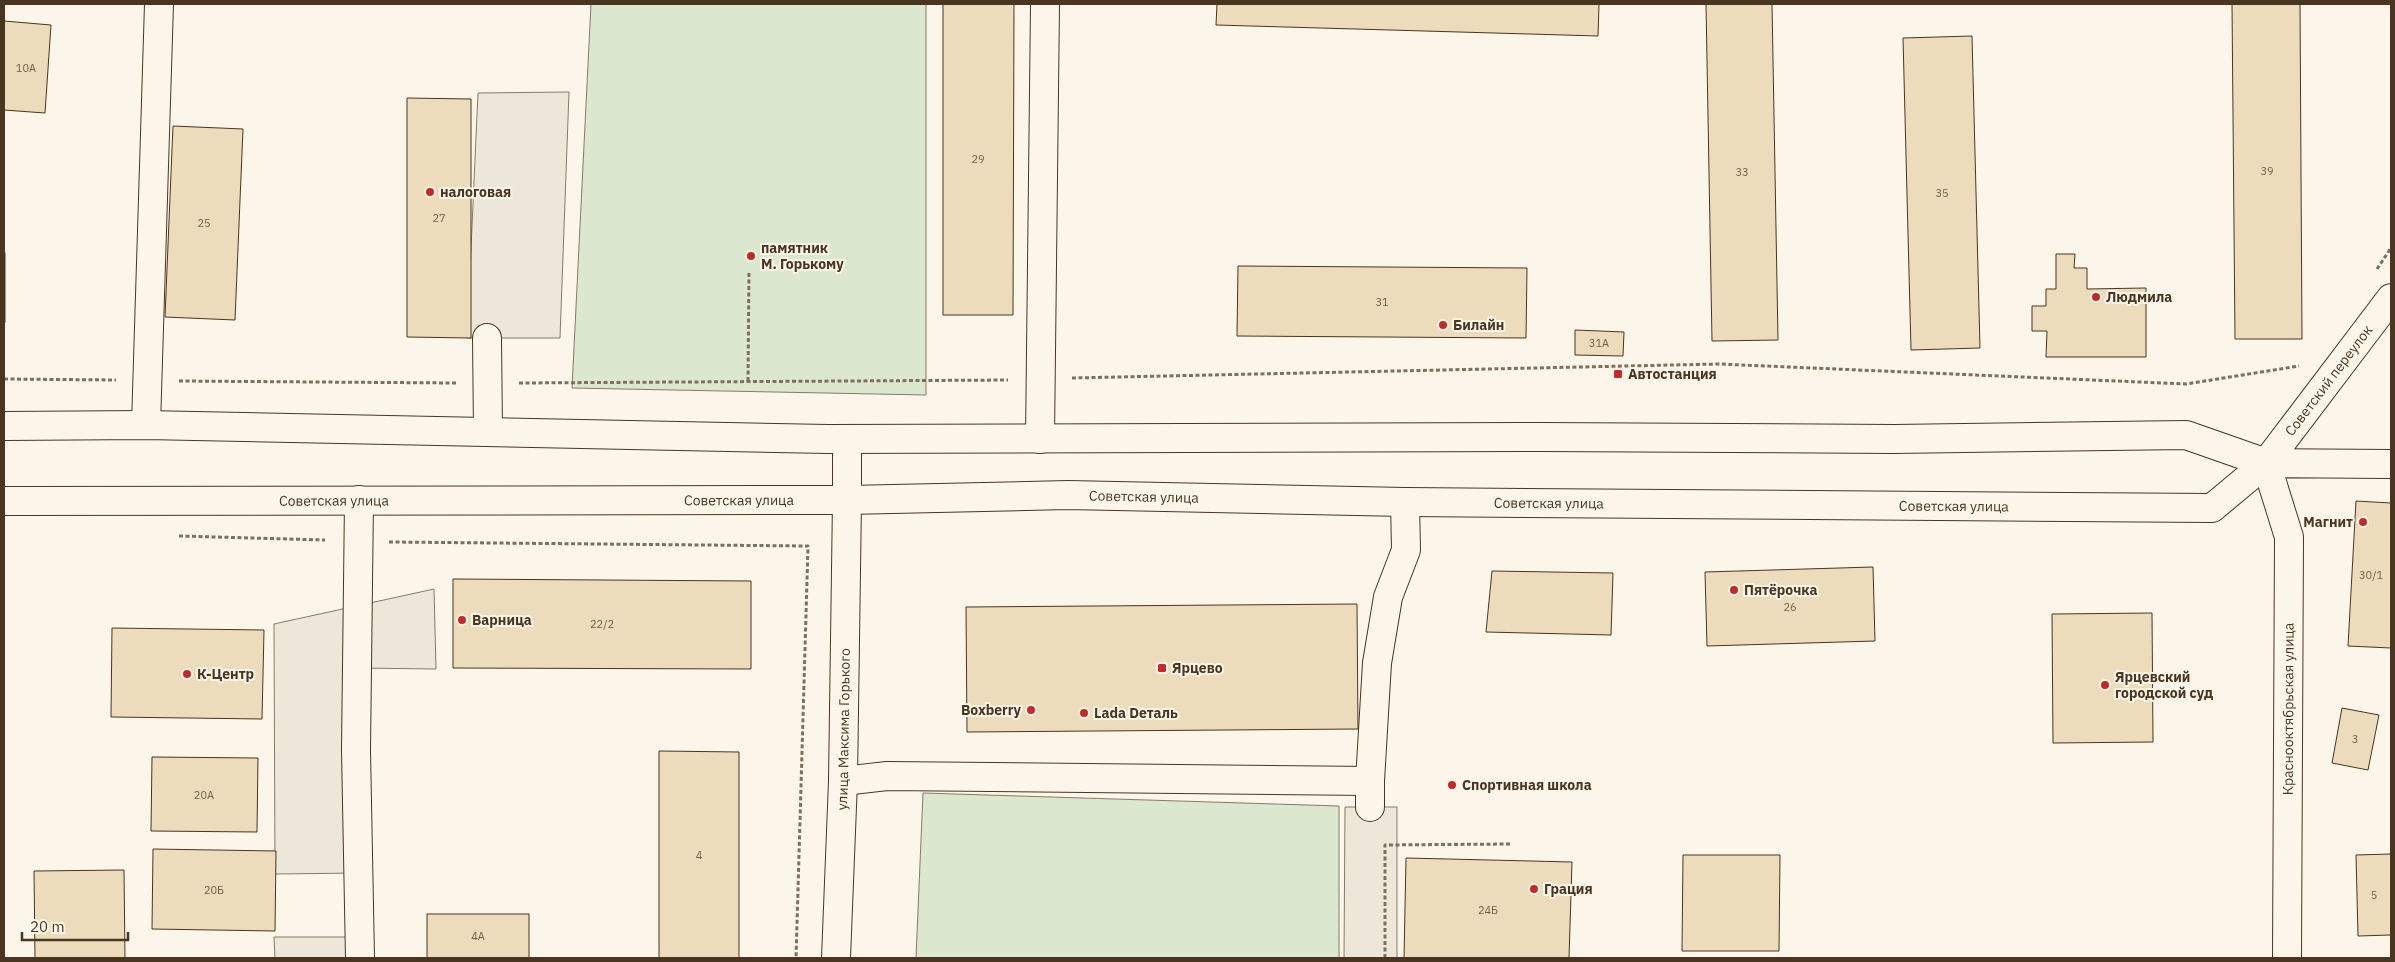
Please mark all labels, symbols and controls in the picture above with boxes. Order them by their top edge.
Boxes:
house number: 10А [16,61,36,75]
house number: 29 [971,152,985,166]
house number: 39 [2260,164,2274,178]
house number: 33 [1735,165,1749,179]
place label: налоговая [440,183,511,201]
marker: налоговая [424,186,436,198]
house number: 35 [1935,186,1949,200]
house number: 27 [432,211,446,225]
house number: 25 [197,216,211,230]
place label: памятник М. Горькому [761,239,844,273]
marker: памятник М. Горькому [745,250,757,262]
place label: Людмила [2106,288,2172,306]
marker: Людмила [2090,291,2102,303]
house number: 31 [1375,295,1389,309]
place label: Билайн [1453,316,1504,334]
marker: Билайн [1437,319,1449,331]
street label: Советский переулок [2281,321,2377,440]
house number: 31А [1589,336,1609,350]
place label: Автостанция [1628,365,1717,383]
marker: Автостанция [1612,368,1624,380]
street label: Советская улица [1089,486,1200,507]
street label: Советская улица [684,491,795,509]
street label: Советская улица [279,492,390,510]
street label: Советская улица [1494,494,1604,512]
street label: Советская улица [1899,497,2009,515]
place label: Магнит [2303,513,2353,531]
marker: Магнит [2357,516,2369,528]
house number: 30/1 [2359,568,2383,582]
place label: Пятёрочка [1744,581,1817,599]
marker: Пятёрочка [1728,584,1740,596]
house number: 26 [1783,600,1797,614]
place label: Варница [472,611,532,629]
marker: Варница [456,614,468,626]
house number: 22/2 [590,617,614,631]
street label: Краснооктябрьская улица [2279,622,2298,795]
street label: улица Максима Горького [833,648,854,811]
place label: Ярцево [1172,659,1223,677]
marker: Ярцево [1156,662,1168,674]
place label: К-Центр [197,665,254,683]
marker: К-Центр [181,668,193,680]
place label: Ярцевский городской суд [2115,668,2213,702]
marker: Ярцевский городской суд [2099,679,2111,691]
place label: Boxberry [961,701,1022,719]
marker: Boxberry [1025,704,1037,716]
place label: Lada Dеталь [1094,704,1178,722]
marker: Lada Dеталь [1078,707,1090,719]
house number: 3 [2352,732,2358,746]
place label: Спортивная школа [1462,776,1592,794]
marker: Спортивная школа [1446,779,1458,791]
house number: 20А [194,788,214,802]
house number: 4 [696,848,703,862]
place label: Грация [1544,880,1593,898]
house number: 20Б [204,883,224,897]
marker: Грация [1528,883,1540,895]
house number: 5 [2371,888,2377,902]
house number: 24Б [1478,903,1498,917]
scale bar [22,910,129,942]
text: 20 m [30,917,65,936]
house number: 4А [471,929,485,943]

